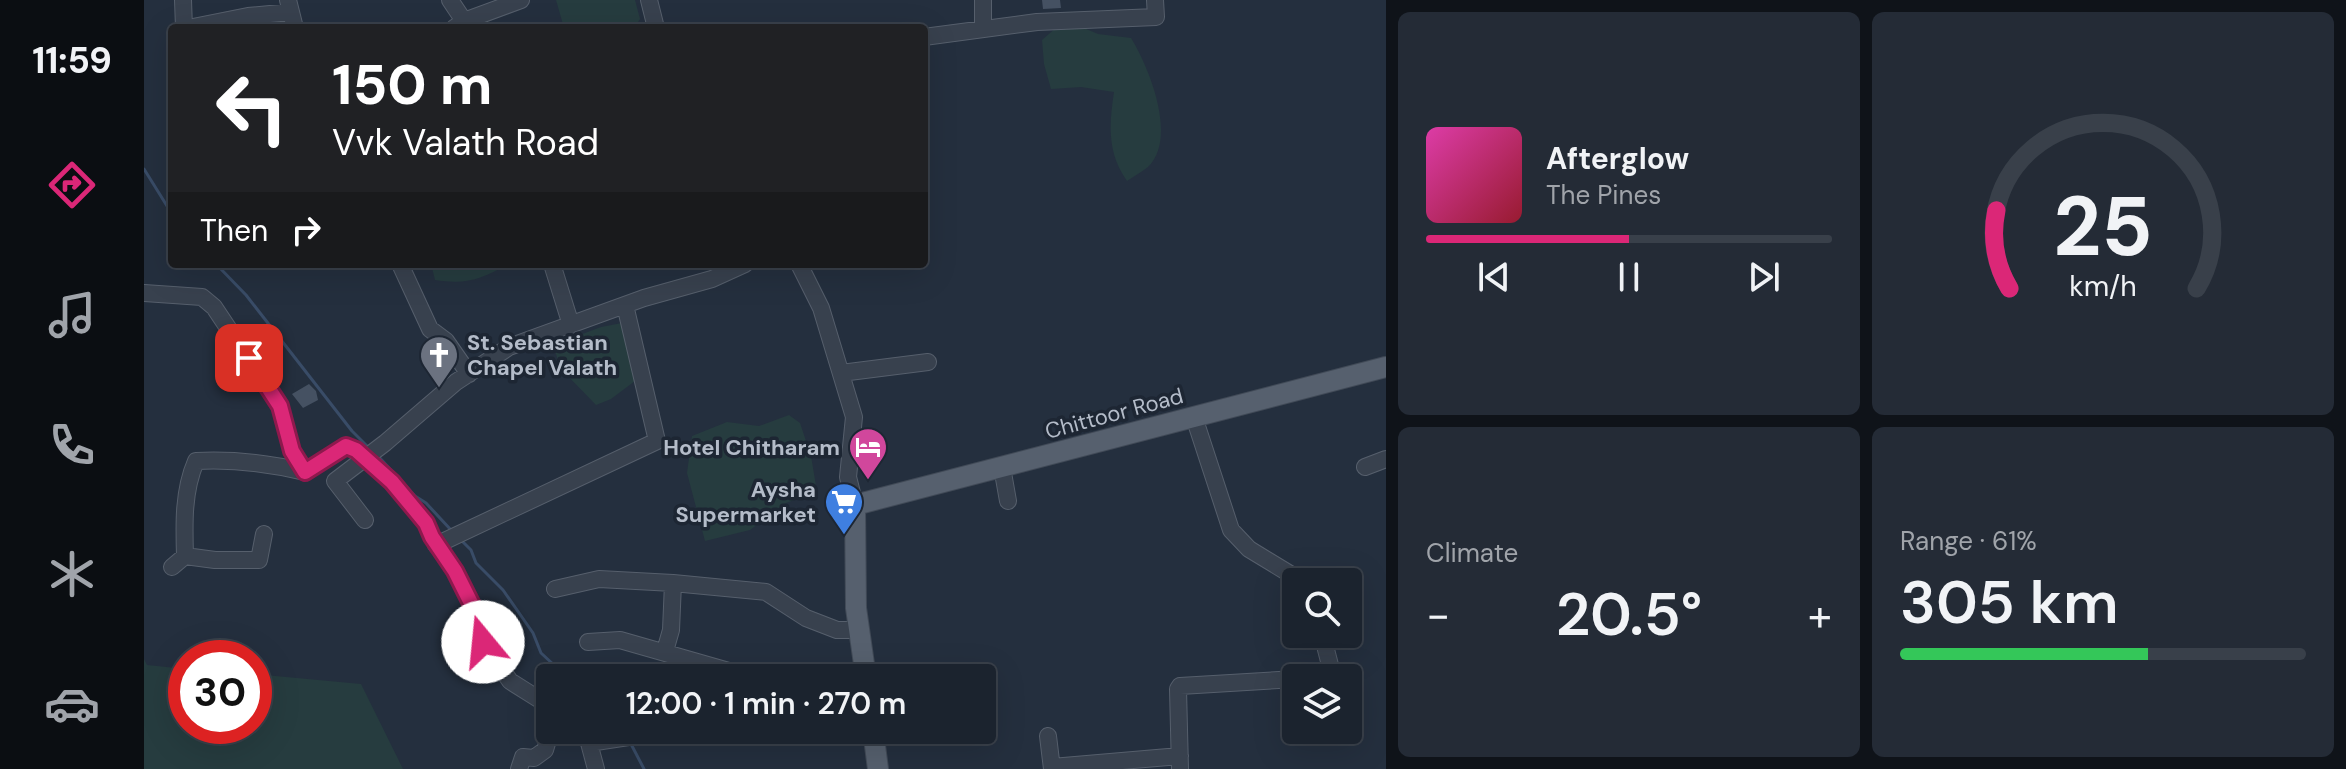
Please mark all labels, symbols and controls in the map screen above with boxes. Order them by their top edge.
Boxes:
text: 11:59 [32,37,112,84]
text: 150 m [332,48,493,121]
icon: left [200,56,304,160]
text: Vvk Valath Road [332,119,599,166]
text: Afterglow [1546,139,1689,178]
icon: directions [44,157,100,213]
text: 25 [2053,172,2153,281]
text: The Pines [1546,178,1661,212]
icon: right [284,208,328,252]
text: Then [200,211,268,250]
icon: previous [1472,255,1516,299]
icon: pause [1607,255,1651,299]
icon: next [1742,255,1786,299]
text: km/h [2069,268,2137,305]
icon: music [44,287,100,343]
pin [215,324,283,392]
place label: St. Sebastian Chapel Valath [467,328,617,382]
church icon: St. Sebastian Chapel Valath [418,334,460,389]
icon: arrive [227,336,271,380]
street label: Chittoor Road [1042,381,1186,446]
icon: phone [44,417,100,473]
hotel icon: Hotel Chitharam [847,426,889,481]
place label: Hotel Chitharam [663,433,840,462]
place label: Aysha Supermarket [676,475,816,529]
supermarket icon: Aysha Supermarket [823,481,865,536]
text: Range · 61% [1900,524,2037,558]
text: Climate [1426,536,1518,570]
icon: climate [44,546,100,602]
text: 305 km [1900,563,2118,642]
map controls [1282,568,1362,744]
button: search [1282,568,1362,648]
text: 20.5° [1556,575,1702,654]
text: − [1426,586,1450,644]
text: + [1808,586,1832,644]
position arrow [441,600,525,684]
speed limit sign: 30 [168,640,272,744]
button: layers [1282,664,1362,744]
icon: car [44,676,100,732]
text: 12:00 · 1 min · 270 m [626,684,906,723]

